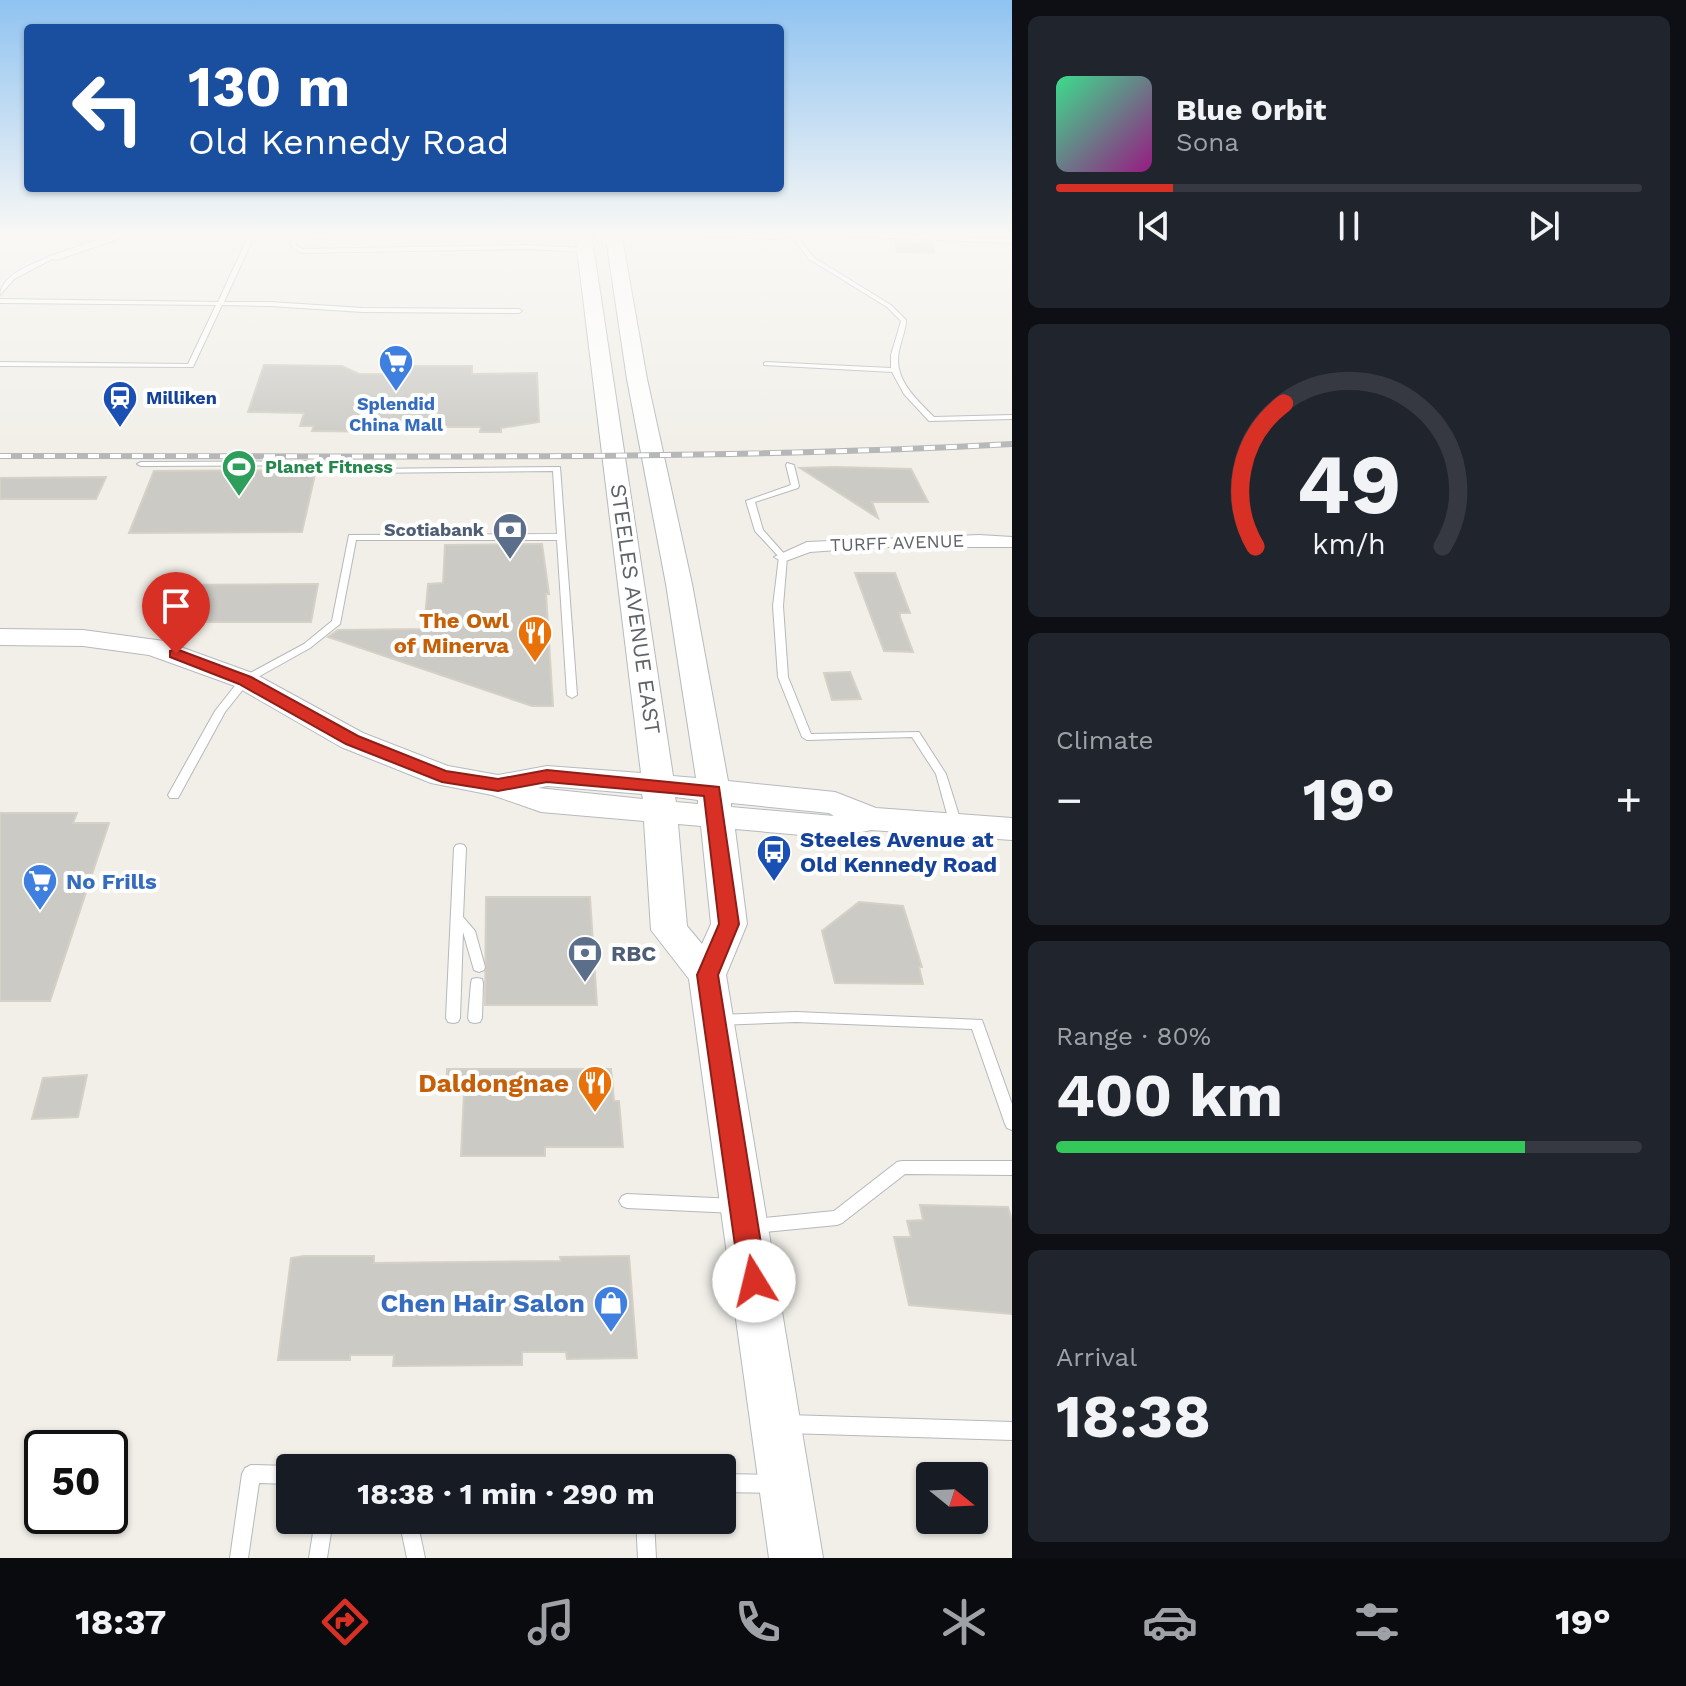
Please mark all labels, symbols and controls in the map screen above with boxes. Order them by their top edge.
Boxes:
text: 130 m [188,54,350,120]
icon: left [56,56,160,160]
text: Blue Orbit [1176,92,1326,127]
text: Old Kennedy Road [188,121,509,163]
text: Sona [1176,127,1239,157]
icon: previous [1132,204,1176,248]
icon: pause [1327,204,1371,248]
icon: next [1522,204,1566,248]
supermarket icon: Splendid China Mall [377,343,415,393]
station icon: Milliken [101,379,139,429]
place label: Milliken [146,387,217,408]
place label: Splendid China Mall [349,393,443,435]
text: 49 [1297,435,1401,532]
sports icon: Planet Fitness [220,448,258,498]
place label: Planet Fitness [265,456,393,477]
street label: STEELES AVENUE EAST [606,482,665,736]
bank icon: Scotiabank [491,511,529,561]
place label: Scotiabank [384,519,485,540]
text: km/h [1312,527,1386,561]
street label: TURFF AVENUE [830,530,964,555]
pin [142,572,210,654]
icon: arrive [154,584,198,628]
place label: The Owl of Minerva [394,608,510,658]
restaurant icon: The Owl of Minerva [516,614,554,664]
text: Climate [1056,725,1154,755]
text: 19° [1303,764,1395,835]
text: − [1056,774,1083,826]
text: + [1615,774,1642,826]
place label: Steeles Avenue at Old Kennedy Road [800,827,997,877]
bus stop icon: Steeles Avenue at Old Kennedy Road [755,833,793,883]
supermarket icon: No Frills [21,862,59,912]
place label: No Frills [66,869,157,894]
bank icon: RBC [566,934,604,984]
place label: RBC [611,941,656,966]
text: Range · 80% [1056,1021,1211,1051]
text: 400 km [1056,1060,1283,1131]
restaurant icon: Daldongnae [576,1064,614,1114]
place label: Daldongnae [418,1068,569,1098]
position arrow [712,1239,796,1323]
shop icon: Chen Hair Salon [592,1284,630,1334]
place label: Chen Hair Salon [381,1288,585,1318]
text: Arrival [1056,1342,1137,1372]
text: 18:38 [1056,1381,1211,1452]
speed limit sign: 50 [24,1430,128,1534]
north arrow [916,1462,988,1534]
map controls [916,1462,988,1534]
text: 18:38 · 1 min · 290 m [357,1476,655,1511]
icon: directions [317,1594,373,1650]
icon: music [523,1594,579,1650]
icon: phone [730,1594,786,1650]
icon: climate [936,1594,992,1650]
icon: car [1142,1594,1198,1650]
icon: filters [1349,1594,1405,1650]
text: 18:37 [75,1601,166,1643]
text: 19° [1555,1601,1611,1643]

